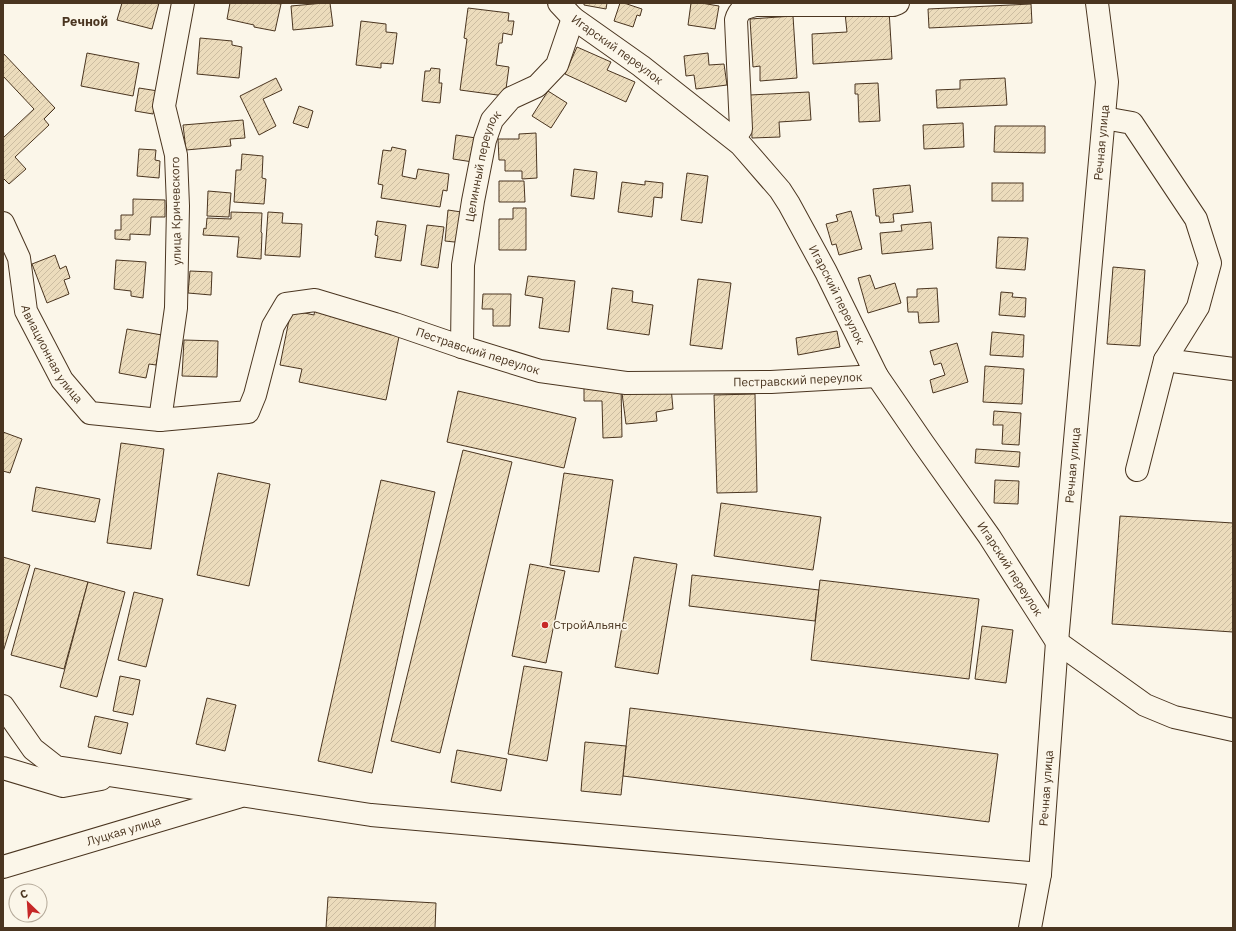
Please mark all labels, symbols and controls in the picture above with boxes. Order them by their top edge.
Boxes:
street label: Игарский переулок [569,11,667,88]
district label: Речной [62,13,108,30]
street label: Речная улица [1090,103,1112,181]
street label: Целинный переулок [462,107,504,223]
street label: улица Кричевского [167,156,184,265]
street label: Игарский переулок [806,242,869,347]
street label: Авиационная улица [18,304,87,406]
street label: Пестравский переулок [414,324,542,378]
street label: Пестравский переулок [733,369,863,389]
street label: Речная улица [1061,426,1083,504]
street label: Игарский переулок [974,519,1047,619]
place label: СтройАльянс [553,617,627,632]
marker: СтройАльянс [540,620,550,630]
street label: Речная улица [1036,749,1056,827]
street label: Луцкая улица [85,812,163,849]
north arrow [8,883,48,923]
text: С [18,886,30,902]

